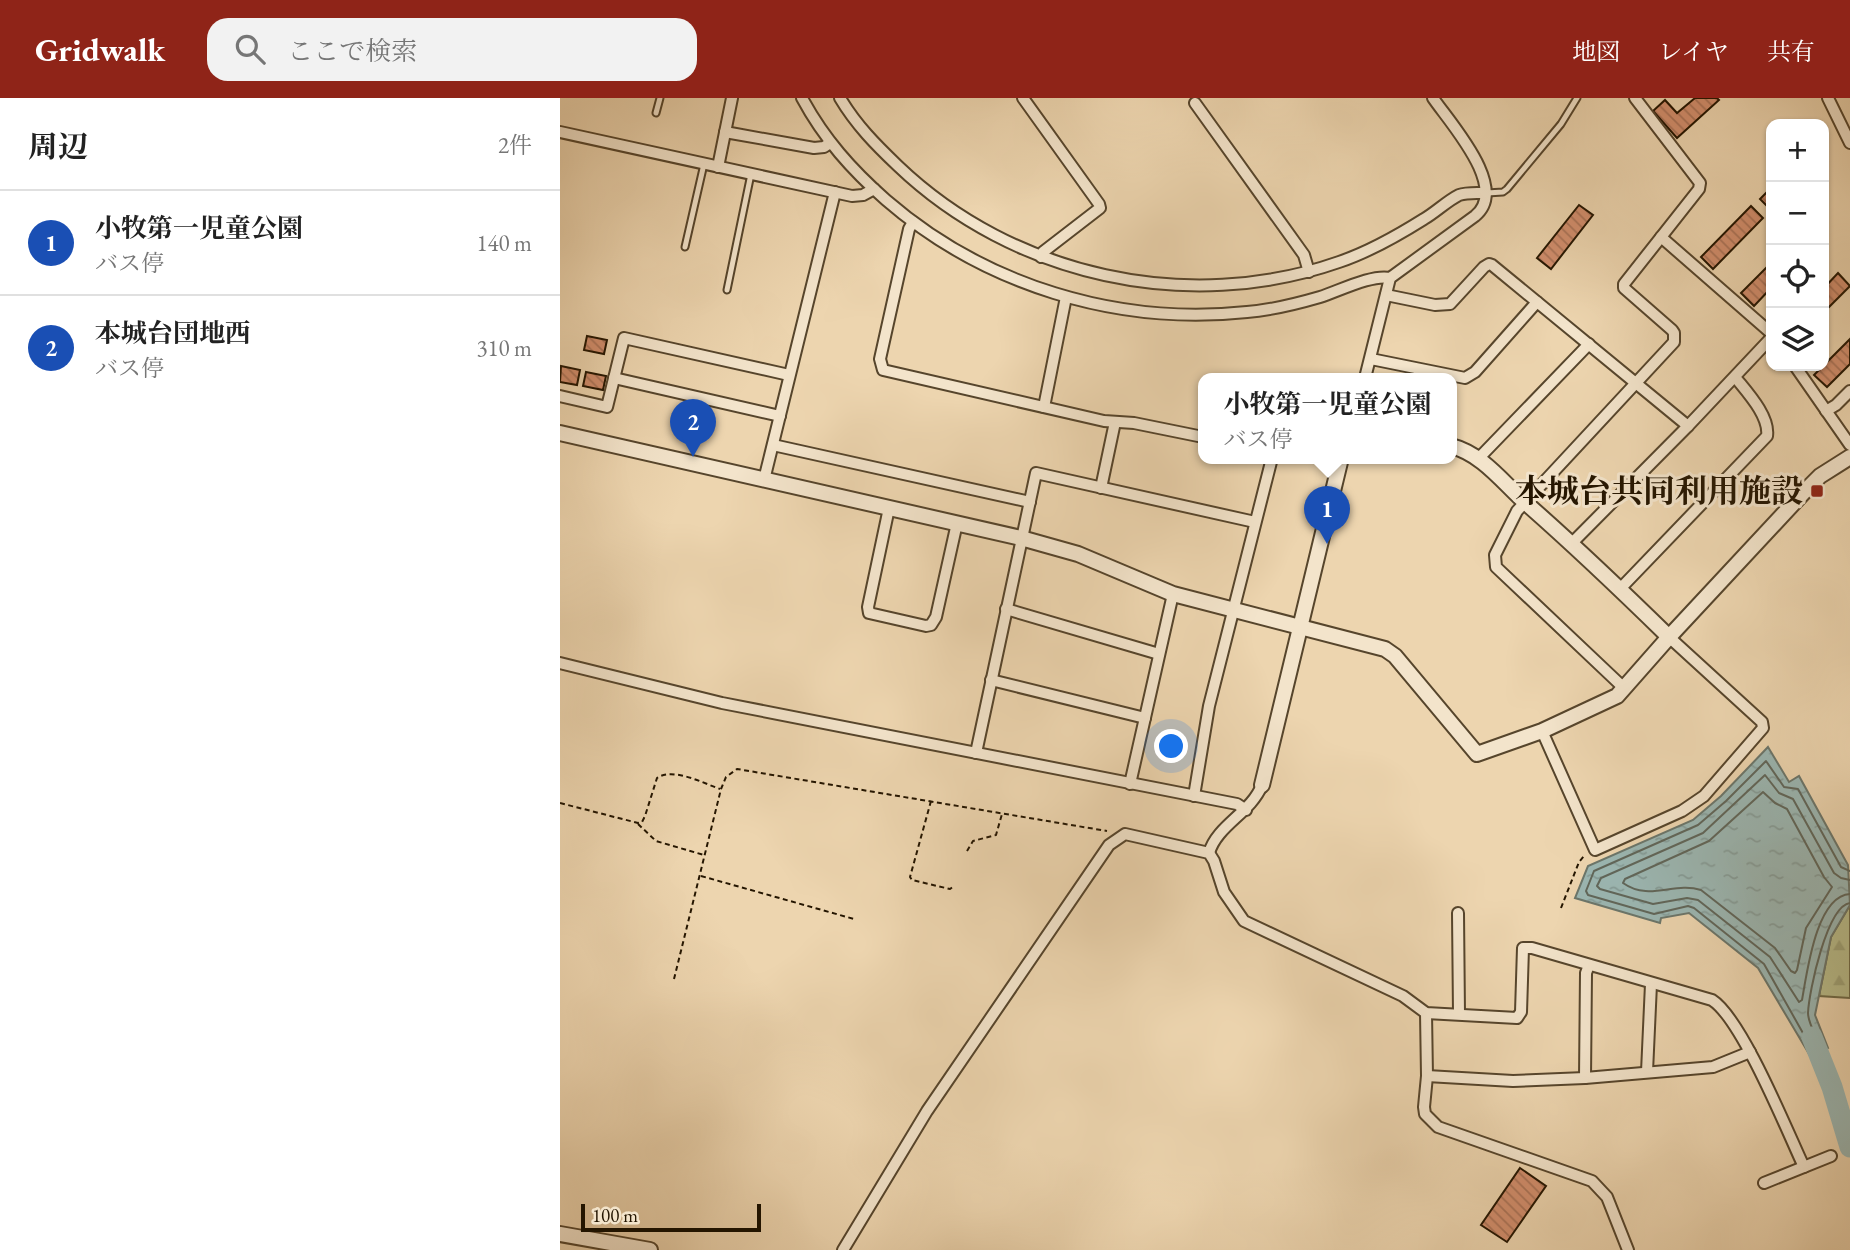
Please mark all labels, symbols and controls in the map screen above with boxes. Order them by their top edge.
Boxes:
search box [207,18,697,81]
text: Gridwalk [35,28,165,71]
icon: search [231,30,269,68]
text: ここで検索 [287,34,417,68]
text: 地図 [1572,36,1620,67]
text: レイヤ [1658,36,1729,67]
text: 共有 [1767,36,1815,67]
map controls [1766,119,1829,371]
button: + [1766,119,1829,182]
text: 周辺 [28,127,88,166]
text: 2件 [498,130,532,160]
button: − [1766,182,1829,245]
text: 小牧第一児童公園 [95,211,303,245]
text: 1 [45,228,57,258]
text: 140 m [476,228,532,258]
button: locate [1766,245,1829,308]
text: バス停 [95,248,164,278]
button: layers [1766,308,1829,371]
text: 本城台団地西 [95,316,251,350]
text: 2 [45,333,57,363]
text: 310 m [476,333,532,363]
text: バス停 [95,353,164,383]
popup [1198,373,1457,464]
text: 小牧第一児童公園 [1223,387,1432,421]
pin: 2 [670,399,716,457]
text: バス停 [1223,424,1292,454]
place label: 本城台共同利用施設 [1515,470,1803,512]
marker: 本城台共同利用施設 [1809,483,1825,499]
pin: 1 [1304,486,1350,544]
your location [1154,729,1188,763]
scale bar [581,1201,761,1233]
text: 100 m [592,1203,638,1228]

